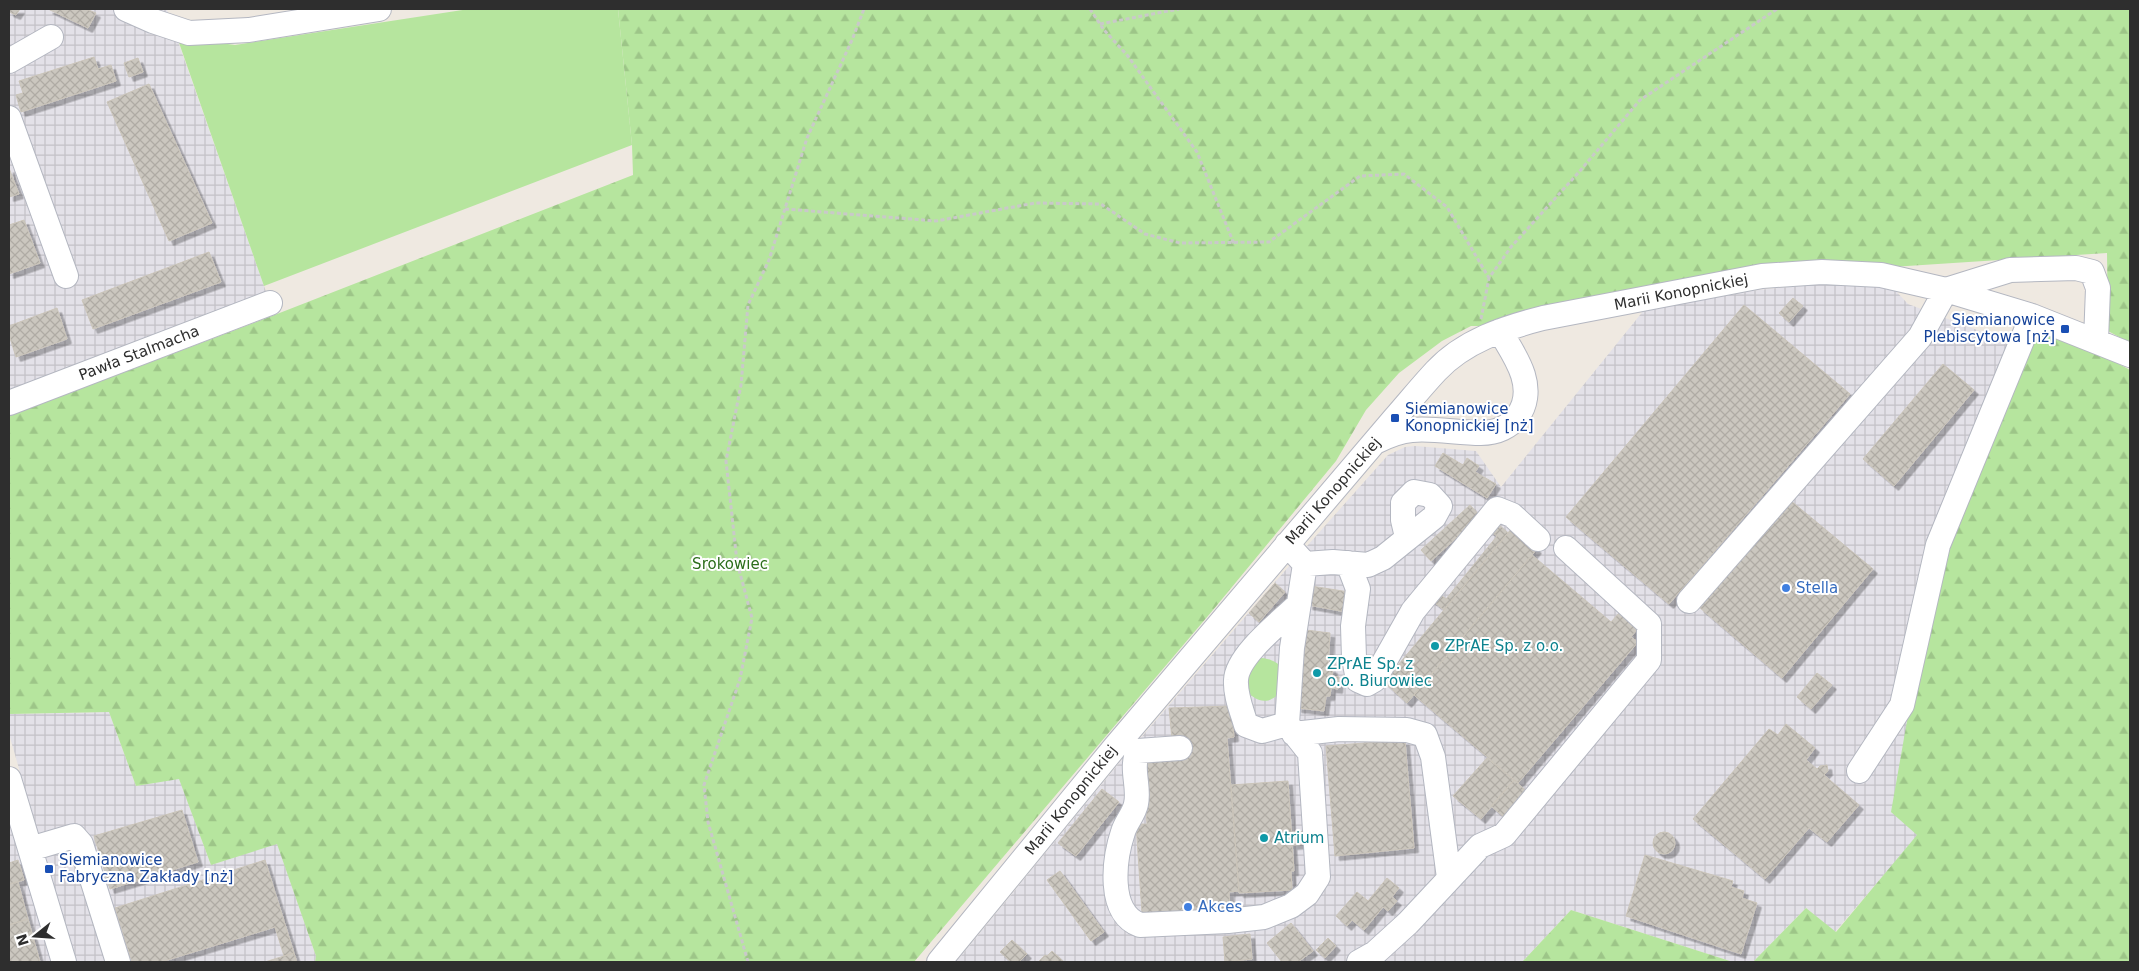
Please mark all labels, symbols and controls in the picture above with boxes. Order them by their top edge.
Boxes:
street label: Marii Konopnickiej [1613,270,1749,314]
place label: Siemianowice Plebiscytowa [nż] [1924,311,2055,346]
street label: Pawła Stalmacha [76,322,202,384]
marker: Siemianowice Plebiscytowa [nż] [2059,323,2071,335]
place label: Siemianowice Konopnickiej [nż] [1405,400,1534,435]
marker: Siemianowice Konopnickiej [nż] [1389,412,1401,424]
street label: Marii Konopnickiej [1282,434,1384,548]
park label: Srokowiec [692,555,768,573]
place label: Stella [1796,579,1838,597]
marker: Stella [1780,582,1792,594]
place label: ZPrAE Sp. z o.o. [1445,637,1563,655]
marker: ZPrAE Sp. z o.o. [1429,640,1441,652]
place label: ZPrAE Sp. z o.o. Biurowiec [1327,655,1432,690]
marker: ZPrAE Sp. z o.o. Biurowiec [1311,667,1323,679]
street label: Marii Konopnickiej [1021,741,1121,859]
place label: Atrium [1274,829,1324,847]
marker: Atrium [1258,832,1270,844]
place label: Siemianowice Fabryczna Zakłady [nż] [59,851,233,886]
marker: Siemianowice Fabryczna Zakłady [nż] [43,863,55,875]
place label: Akces [1198,898,1242,916]
marker: Akces [1182,901,1194,913]
north arrow [10,911,60,961]
text: N [13,932,32,948]

